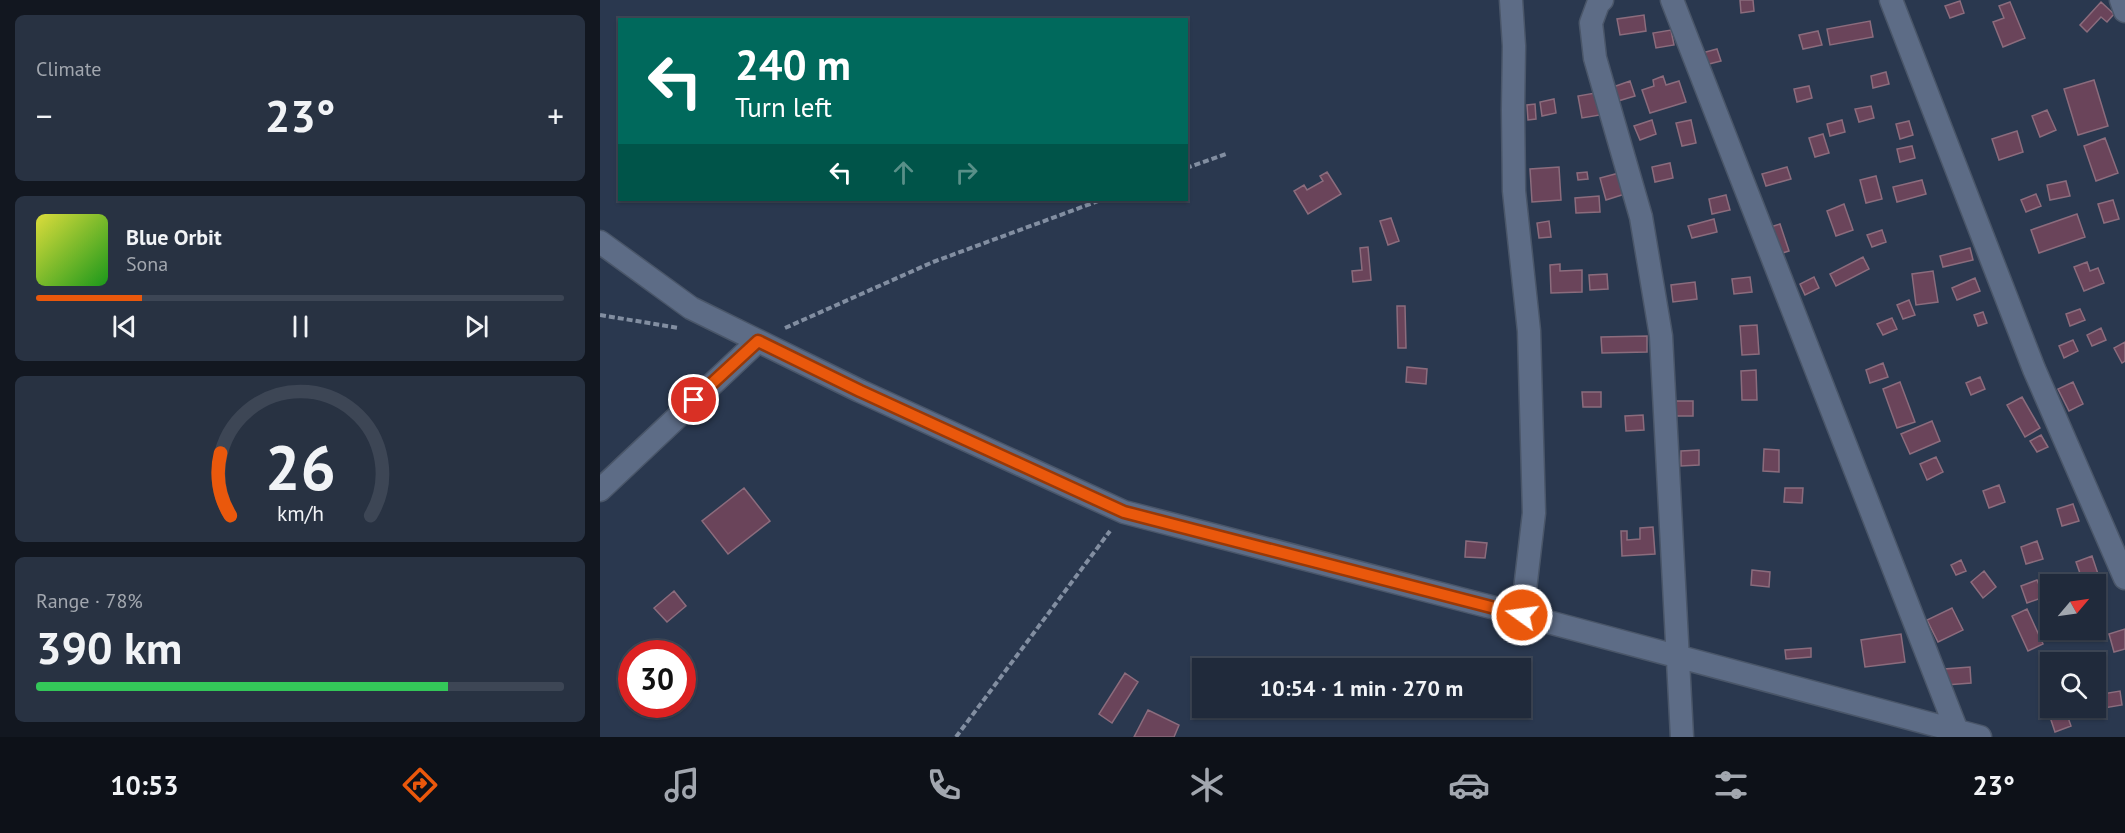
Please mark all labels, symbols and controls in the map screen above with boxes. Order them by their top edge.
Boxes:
text: 240 m [735,37,851,92]
icon: left [636,42,714,120]
text: Climate [36,56,102,82]
text: 23° [265,86,335,144]
text: Turn left [735,90,832,124]
text: − [36,94,53,137]
text: + [547,94,564,137]
icon: left [824,156,857,189]
icon: ahead [887,156,920,189]
icon: right [950,156,983,189]
text: Blue Orbit [126,223,222,251]
text: Sona [126,251,168,277]
icon: previous [108,310,141,343]
icon: pause [284,310,317,343]
icon: next [460,310,493,343]
pin [668,374,719,425]
icon: arrive [677,383,710,416]
text: 26 [265,426,335,507]
text: km/h [276,499,323,527]
north arrow [2040,574,2106,640]
map controls [2040,574,2106,718]
position arrow [1490,583,1554,647]
text: Range · 78% [36,588,143,614]
text: 390 km [36,618,182,676]
speed limit sign: 30 [618,640,696,718]
button: search [2040,652,2106,718]
text: 10:54 · 1 min · 270 m [1260,674,1463,702]
icon: directions [399,764,441,806]
icon: music [661,764,703,806]
icon: phone [923,764,965,806]
icon: climate [1186,764,1228,806]
icon: car [1448,764,1490,806]
icon: filters [1710,764,1752,806]
text: 10:53 [110,768,179,802]
text: 23° [1972,768,2015,802]

